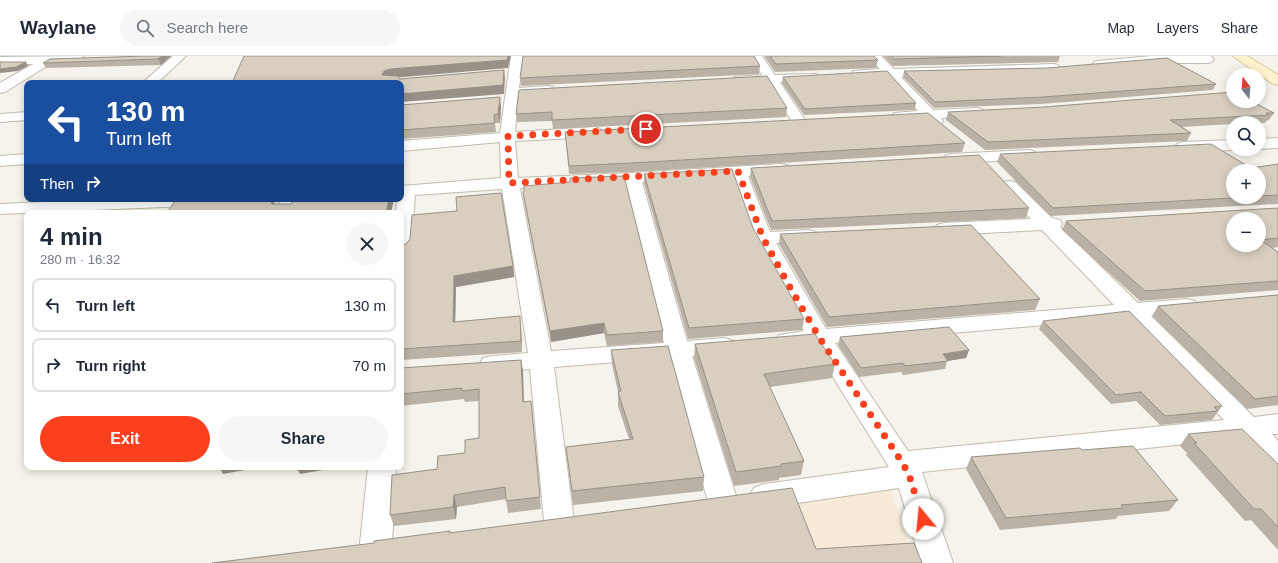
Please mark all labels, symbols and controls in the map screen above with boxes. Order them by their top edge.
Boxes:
search box [120,10,400,46]
text: Waylane [20,17,96,38]
icon: search [134,17,156,39]
text: Search here [166,19,248,36]
text: Map [1107,20,1135,36]
text: Layers [1157,20,1199,36]
text: Share [1221,20,1258,36]
north arrow [1226,68,1266,108]
map controls [1226,68,1266,252]
icon: left [40,96,92,148]
text: 130 m [106,96,185,127]
pin [629,112,663,146]
button: search [1226,116,1266,156]
icon: arrive [635,118,657,140]
text: Turn left [106,129,171,149]
button: + [1226,164,1266,204]
icon: right [82,172,104,194]
text: Then [40,175,74,192]
button: − [1226,212,1266,252]
text: 4 min [40,223,103,250]
button: close [346,223,388,265]
text: 280 m · 16:32 [40,252,120,267]
icon: left [42,294,64,316]
text: Turn left [76,297,135,314]
text: 130 m [344,297,386,314]
icon: right [42,354,64,376]
text: Turn right [76,357,146,374]
text: 70 m [353,357,386,374]
button: Exit [40,416,210,462]
button: Share [218,416,388,462]
position arrow [902,498,944,540]

